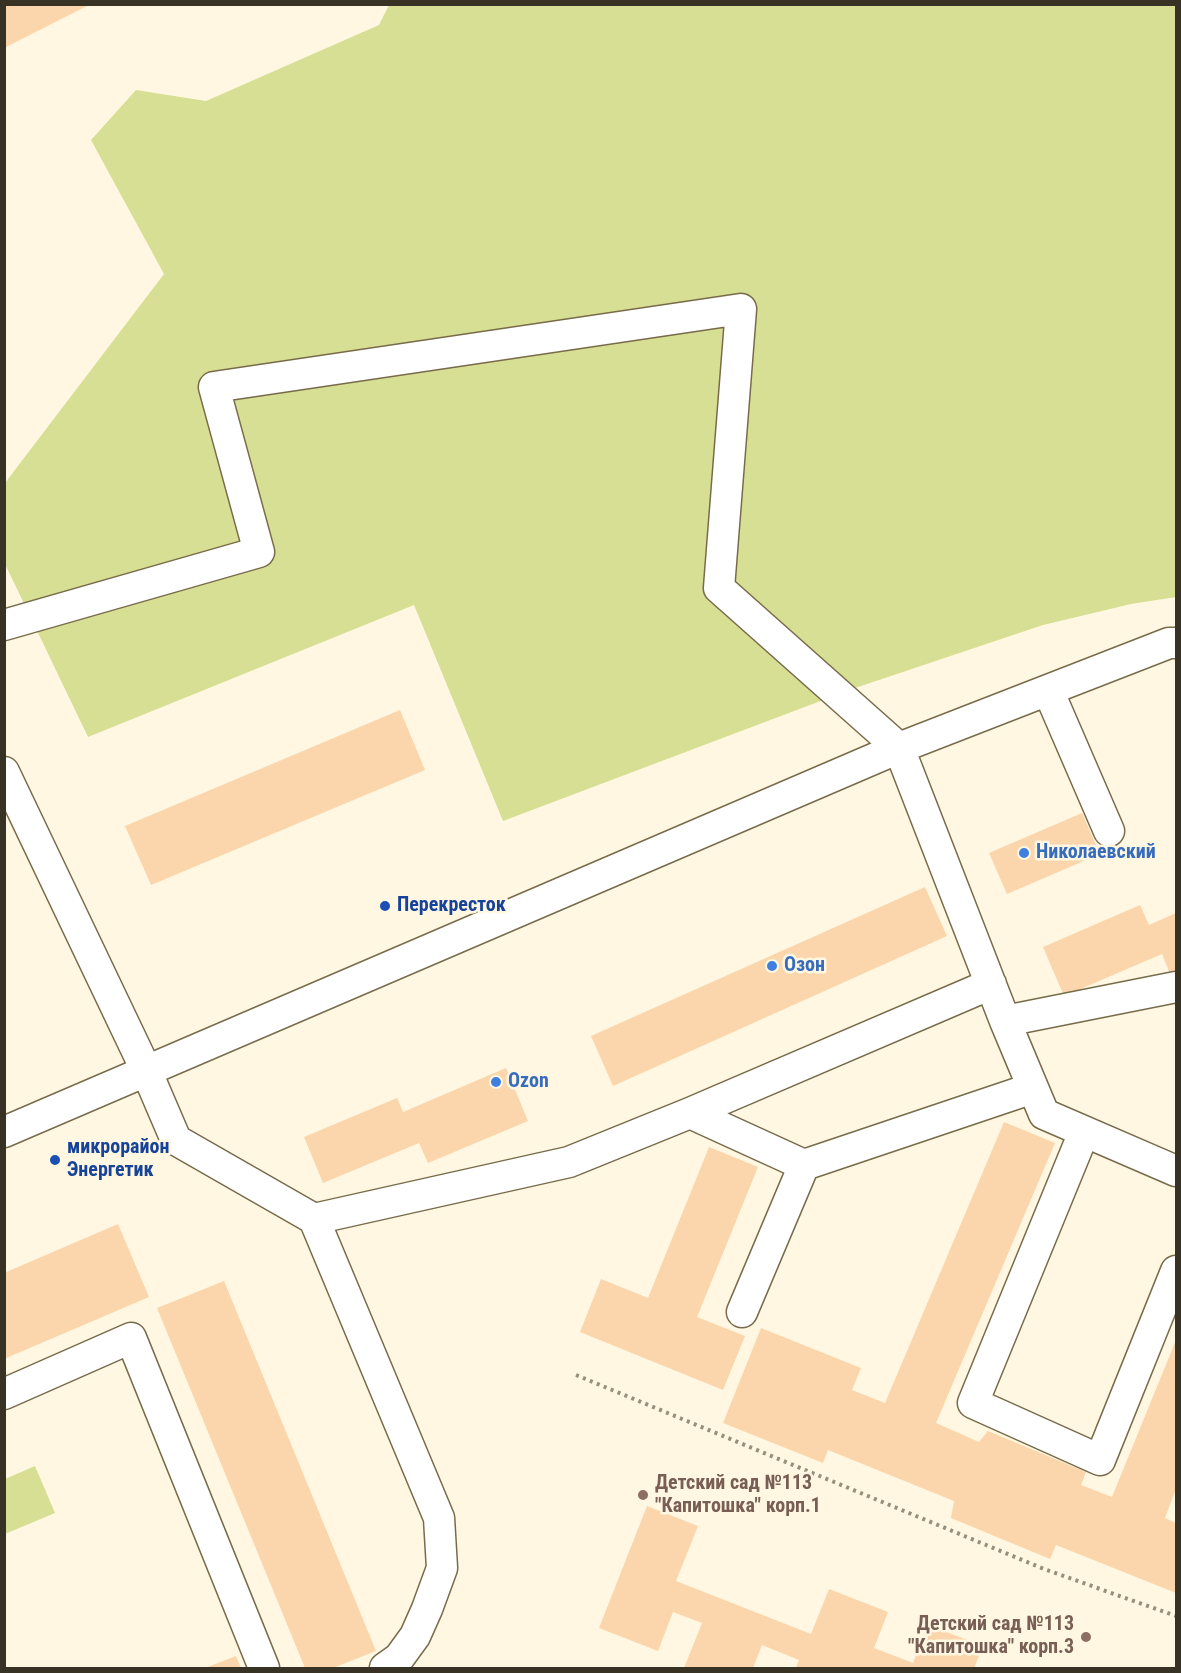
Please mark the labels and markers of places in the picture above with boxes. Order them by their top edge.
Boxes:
place label: Николаевский [1036,841,1156,865]
marker: Николаевский [1017,846,1031,860]
place label: Перекресток [397,894,506,918]
marker: Перекресток [378,899,392,913]
place label: Озон [784,954,825,978]
marker: Озон [765,959,779,973]
place label: Ozon [508,1070,549,1094]
marker: Ozon [489,1075,503,1089]
place label: микрорайон Энергетик [67,1136,169,1183]
marker: микрорайон Энергетик [48,1153,62,1167]
place label: Детский сад №113 "Капитошка" корп.1 [655,1472,821,1519]
marker: Детский сад №113 "Капитошка" корп.1 [636,1488,650,1502]
place label: Детский сад №113 "Капитошка" корп.3 [908,1613,1074,1660]
marker: Детский сад №113 "Капитошка" корп.3 [1079,1630,1093,1644]

